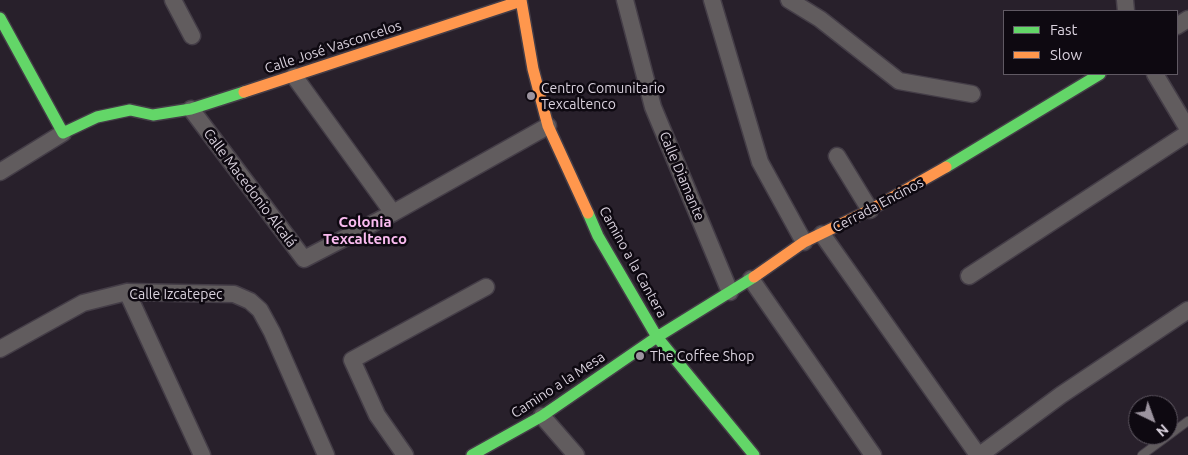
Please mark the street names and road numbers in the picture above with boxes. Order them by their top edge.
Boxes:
street label: Calle José Vasconcelos [262,17,404,77]
street label: Calle Macedonio Alcalá [200,125,300,251]
street label: Calle Diamante [656,129,708,223]
street label: Cerrada Encinos [830,174,926,236]
street label: Camino a la Cantera [595,203,671,321]
street label: Calle Izcatepec [129,286,223,302]
street label: Camino a la Mesa [508,348,608,422]

